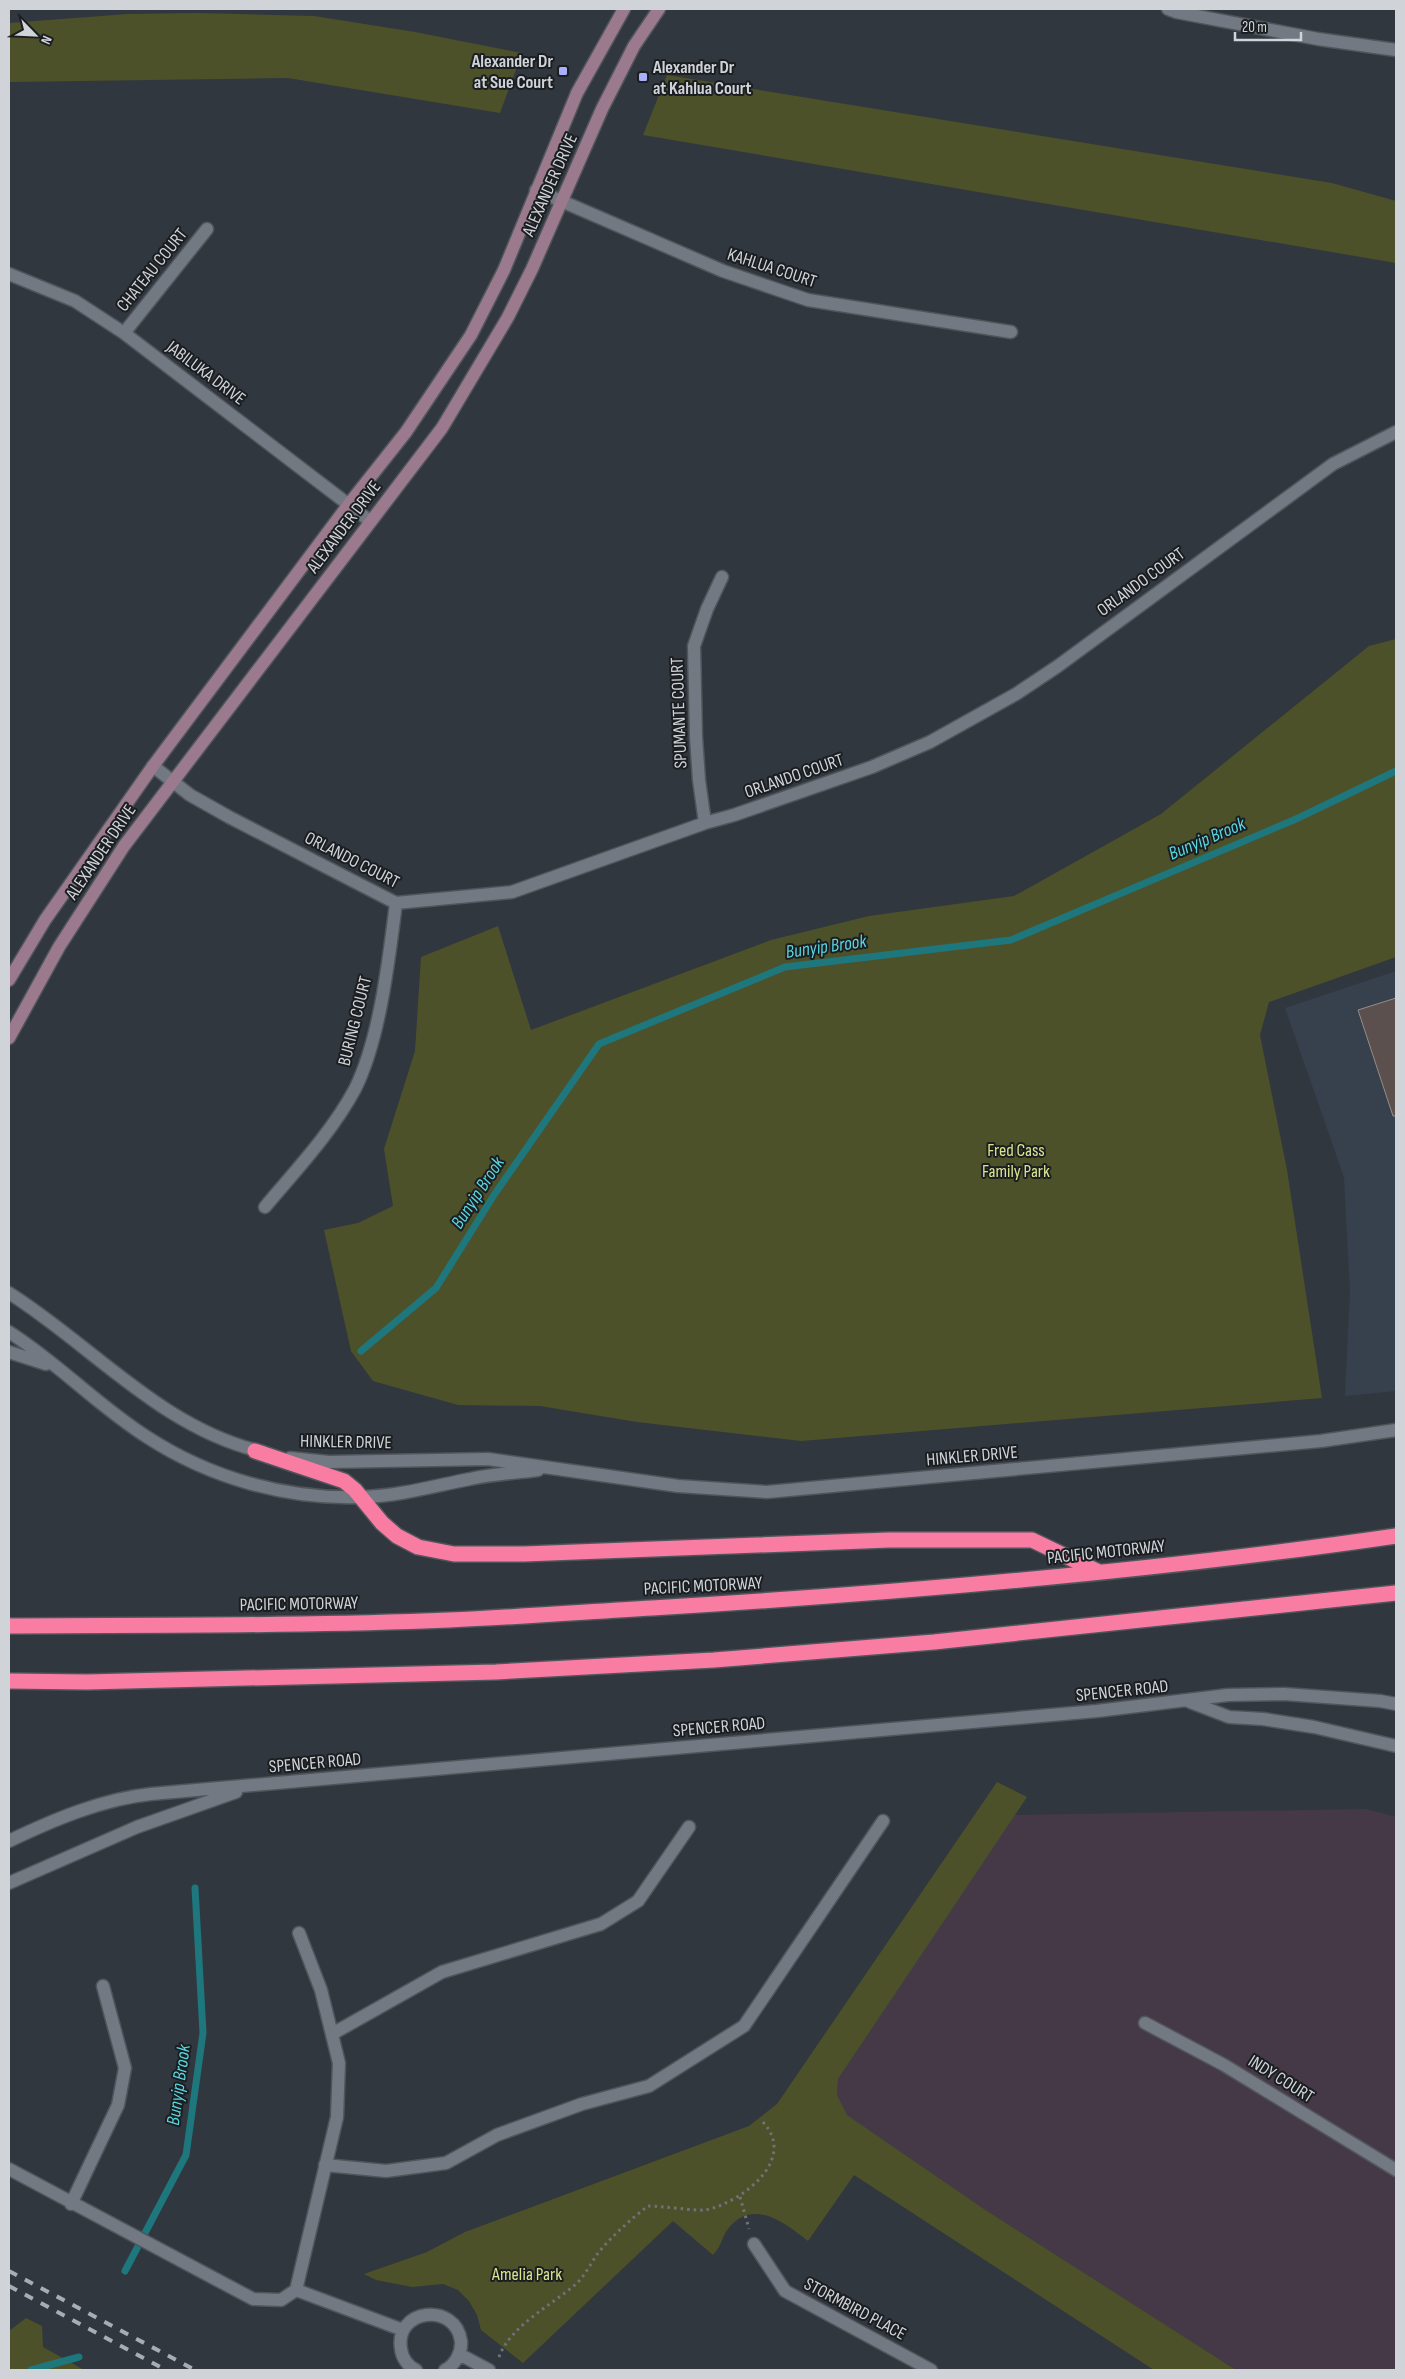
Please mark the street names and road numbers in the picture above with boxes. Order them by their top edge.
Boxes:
street label: ALEXANDER DRIVE [518,130,582,241]
street label: CHATEAU COURT [112,224,192,316]
street label: KAHLUA COURT [725,244,819,292]
street label: JABILUKA DRIVE [162,336,250,409]
street label: ALEXANDER DRIVE [302,477,386,578]
street label: ORLANDO COURT [1093,543,1189,621]
street label: SPUMANTE COURT [667,657,691,769]
street label: ORLANDO COURT [742,749,846,803]
street label: ALEXANDER DRIVE [61,800,141,904]
street label: ORLANDO COURT [301,827,403,893]
street label: BURING COURT [334,974,376,1068]
street label: HINKLER DRIVE [300,1431,392,1453]
street label: HINKLER DRIVE [925,1442,1019,1470]
street label: PACIFIC MOTORWAY [1046,1535,1167,1569]
street label: PACIFIC MOTORWAY [643,1572,763,1600]
street label: PACIFIC MOTORWAY [240,1592,359,1616]
street label: SPENCER ROAD [1075,1676,1169,1706]
street label: SPENCER ROAD [672,1712,766,1742]
street label: SPENCER ROAD [268,1748,362,1778]
street label: INDY COURT [1244,2051,1318,2107]
street label: STORMBIRD PLACE [800,2273,910,2345]

